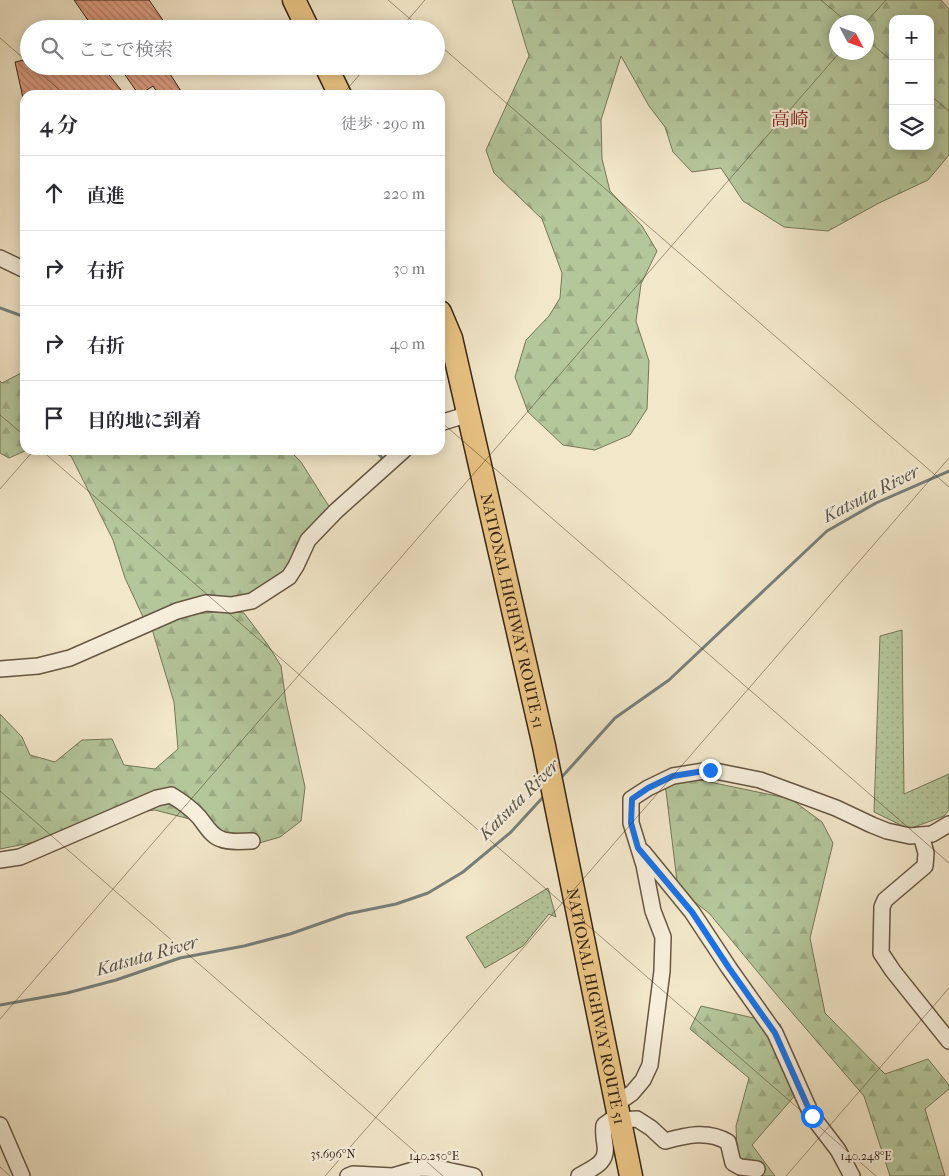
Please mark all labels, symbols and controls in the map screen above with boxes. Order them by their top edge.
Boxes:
north arrow [829,15,874,60]
map controls [889,15,934,150]
button: + [889,15,934,60]
search box [20,20,445,75]
icon: search [38,34,66,62]
text: ここで検索 [78,39,173,61]
button: − [889,60,934,105]
button: layers [889,105,934,150]
district label: 高崎 [771,109,809,131]
text: 4 分 [40,113,78,137]
text: 徒歩 · 290 m [341,114,425,133]
icon: ahead [40,179,68,207]
text: 220 m [383,184,425,203]
text: 直進 [87,185,125,207]
icon: right [40,254,68,282]
text: 30 m [393,259,425,278]
text: 右折 [87,260,125,282]
icon: right [40,329,68,357]
text: 40 m [390,334,425,353]
text: 右折 [87,335,125,357]
icon: arrive [40,404,68,432]
text: 目的地に到着 [87,410,201,432]
water label: Katsuta River [818,460,924,528]
street label: NATIONAL HIGHWAY ROUTE 51 [477,491,549,730]
water label: Katsuta River [473,754,565,846]
route end [699,759,722,782]
street label: NATIONAL HIGHWAY ROUTE 51 [563,886,630,1126]
water label: Katsuta River [92,931,202,981]
route start [801,1105,824,1128]
text: 35.696°N [310,1147,356,1161]
text: 140.250°E [409,1149,459,1163]
text: 140.248°E [840,1149,892,1163]

